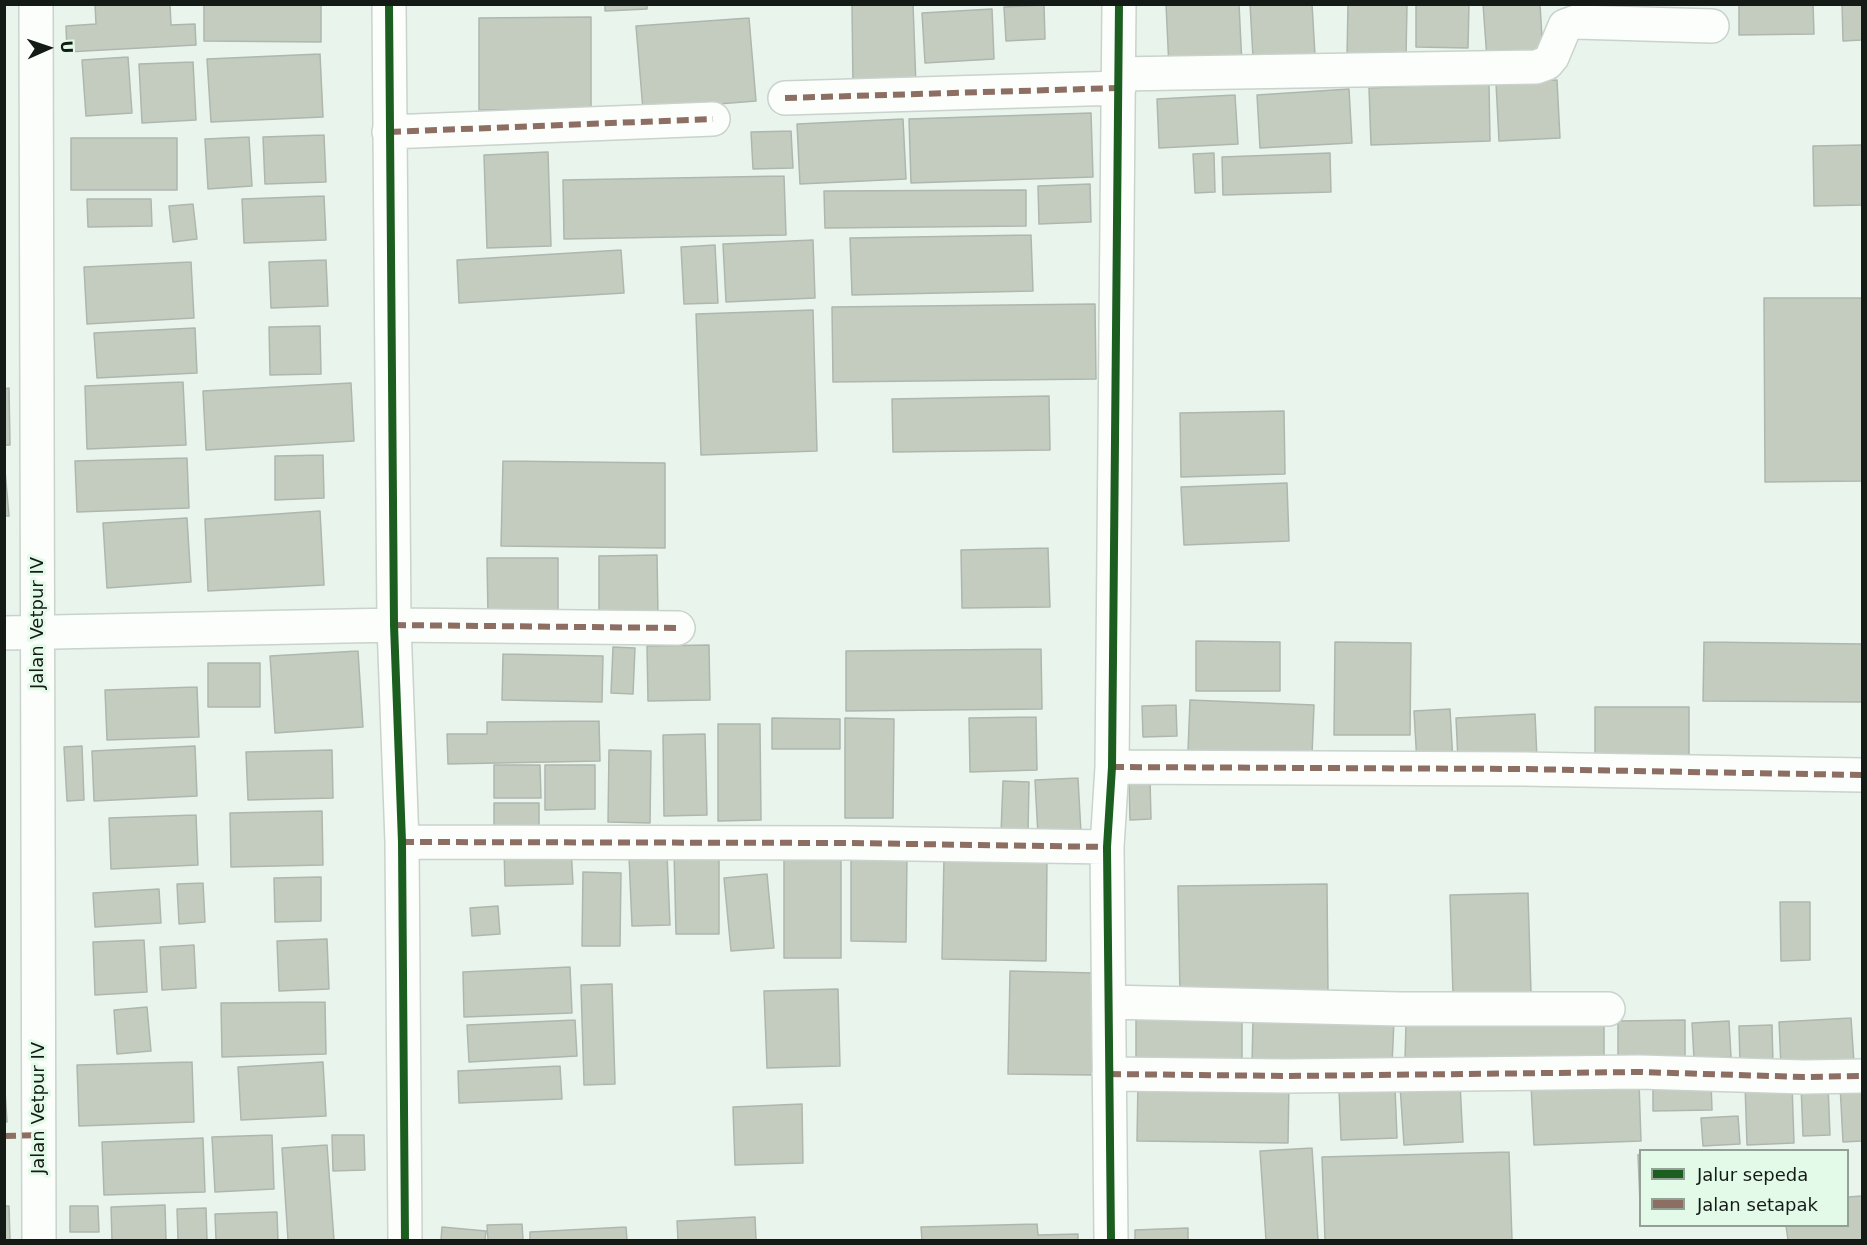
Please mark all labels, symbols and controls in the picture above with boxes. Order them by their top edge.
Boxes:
north arrow [18,18,78,78]
text: U [57,40,76,54]
street label: Jalan Vetpur IV [27,557,49,689]
street label: Jalan Vetpur IV [28,1042,50,1174]
legend [1639,1149,1849,1227]
text: Jalur sepeda [1697,1164,1808,1185]
text: Jalan setapak [1697,1194,1818,1215]

